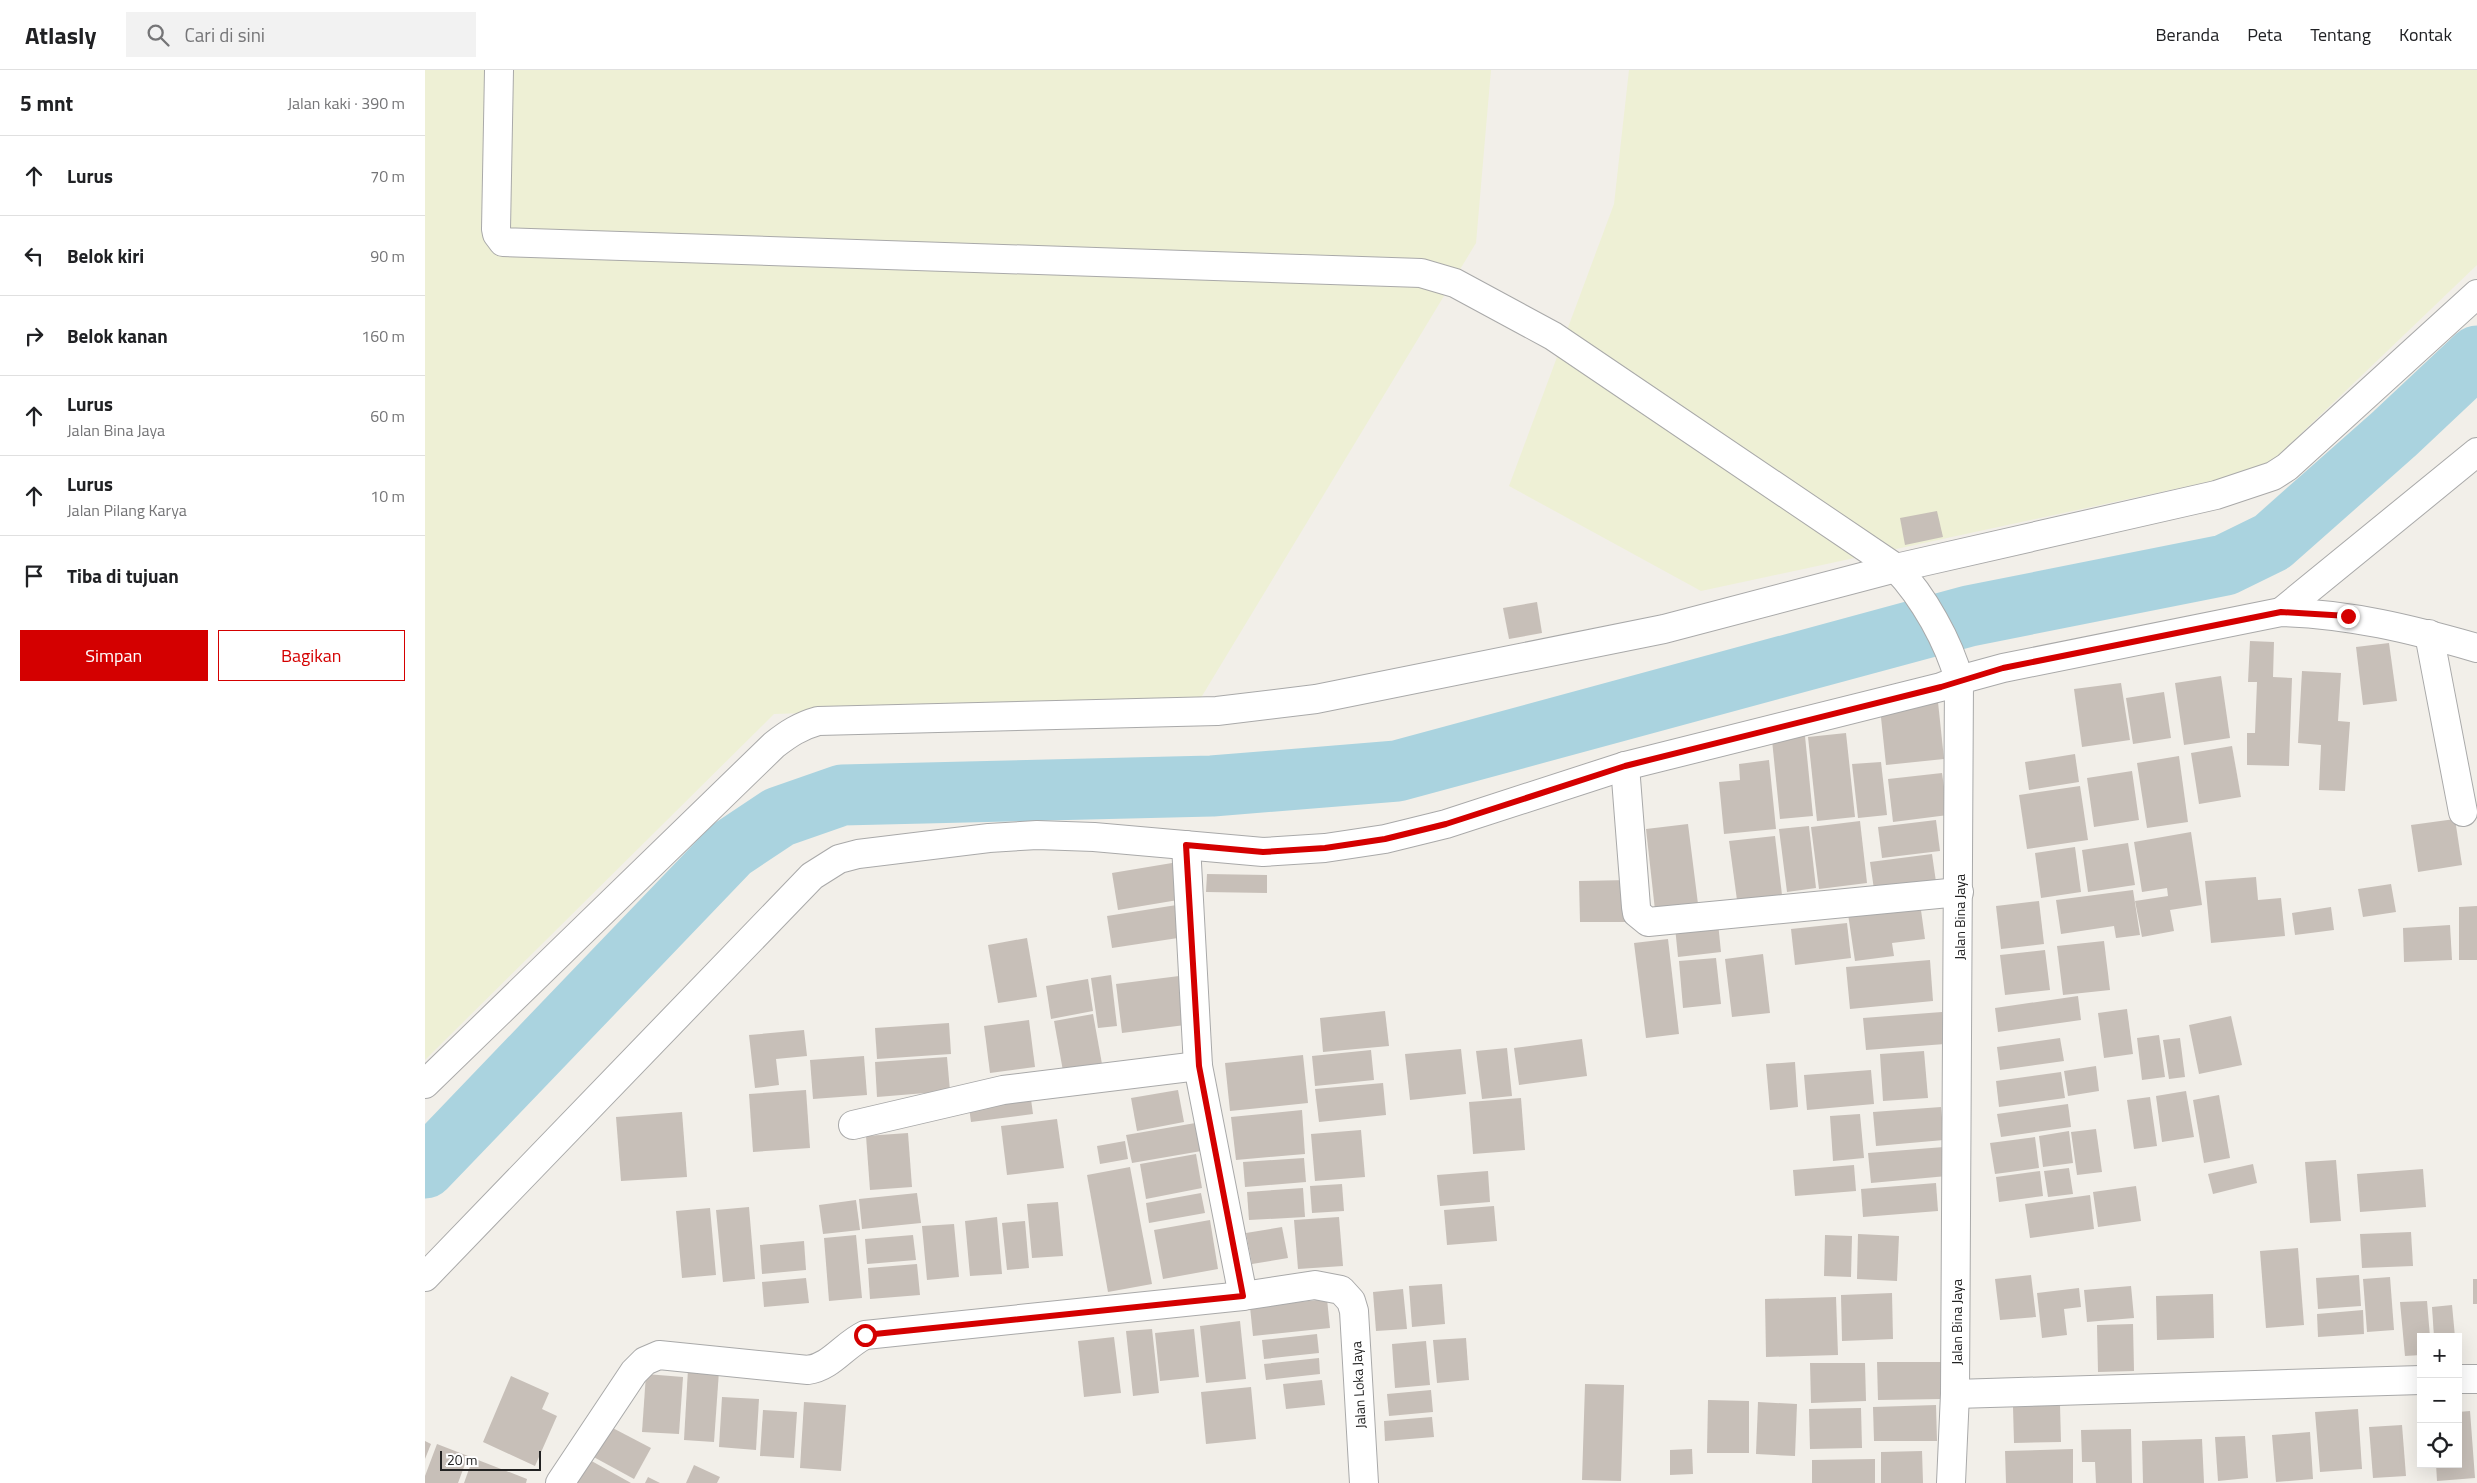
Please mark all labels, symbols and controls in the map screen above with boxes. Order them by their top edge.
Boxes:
search box [126,12,476,57]
text: Atlasly [25,17,96,53]
text: Cari di sini [184,20,265,49]
icon: search [144,21,172,49]
text: Beranda [2156,21,2219,48]
text: Peta [2247,21,2282,48]
text: Tentang [2310,21,2371,48]
text: Kontak [2399,21,2452,48]
text: 5 mnt [20,87,73,119]
text: Jalan kaki · 390 m [287,91,405,115]
text: Lurus [67,161,113,190]
icon: ahead [20,162,48,190]
text: 70 m [370,164,405,188]
text: Belok kiri [67,241,144,270]
icon: left [20,242,48,270]
text: 90 m [370,244,405,268]
text: Belok kanan [67,321,168,350]
icon: right [20,322,48,350]
text: 160 m [361,324,405,348]
text: Lurus [67,389,113,418]
icon: ahead [20,402,48,430]
text: 60 m [370,404,405,428]
text: Jalan Bina Jaya [67,418,165,442]
text: Lurus [67,469,113,498]
icon: ahead [20,482,48,510]
text: 10 m [370,484,405,508]
text: Jalan Pilang Karya [67,498,187,522]
text: Tiba di tujuan [67,561,179,590]
icon: arrive [20,562,48,590]
route end [2337,605,2360,628]
button: Simpan [20,630,208,681]
button: Bagikan [218,630,405,681]
street label: Jalan Bina Jaya [1949,874,1970,960]
street label: Jalan Bina Jaya [1946,1279,1967,1365]
route start [854,1324,877,1347]
map controls [2417,1333,2462,1468]
button: + [2417,1333,2462,1378]
street label: Jalan Loka Jaya [1345,1341,1371,1429]
button: − [2417,1378,2462,1423]
button: locate [2417,1423,2462,1468]
scale bar [440,1448,541,1471]
text: 20 m [447,1449,477,1470]

